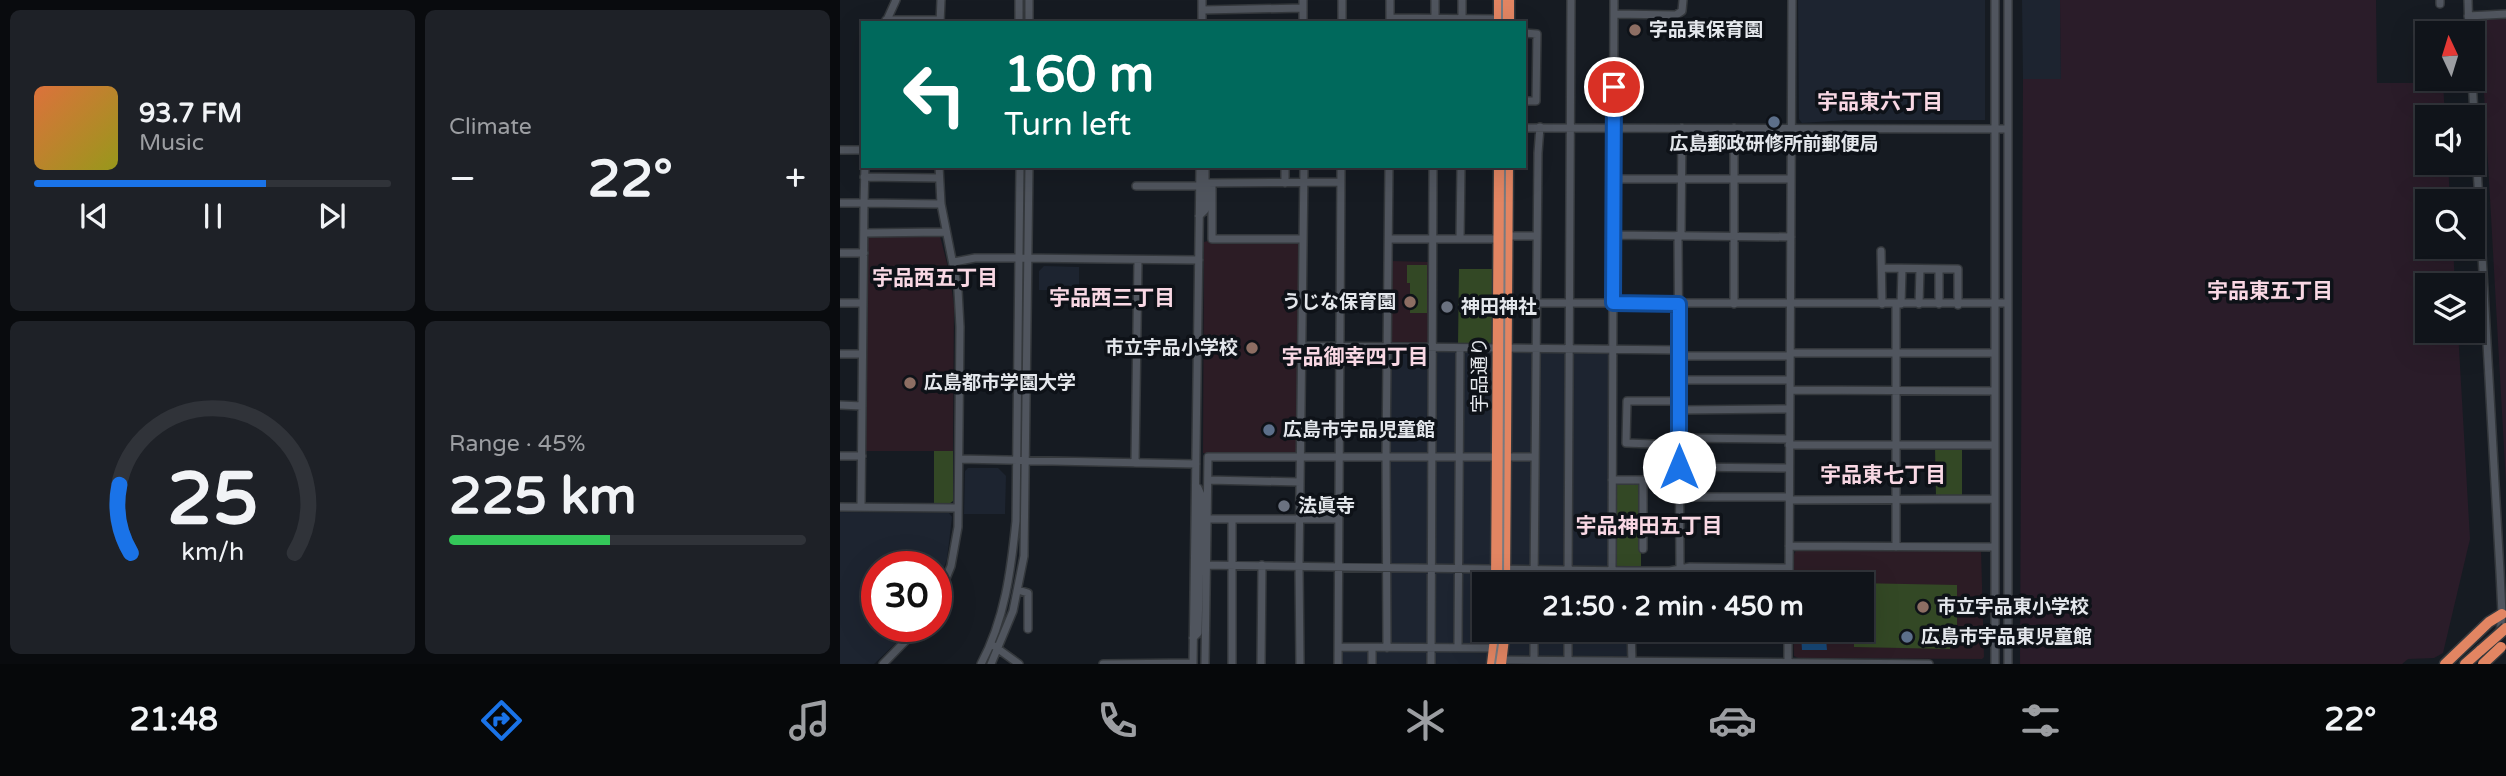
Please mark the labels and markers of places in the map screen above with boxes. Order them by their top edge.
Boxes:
place label: 字品東保育園 [1649,19,1763,41]
marker: 字品東保育園 [1627,22,1643,38]
pin [1584,57,1644,117]
marker: 広島郵政研修所前郵便局 [1766,114,1782,130]
place label: 広島郵政研修所前郵便局 [1669,133,1879,155]
place label: うじな保育園 [1282,291,1396,313]
marker: うじな保育園 [1402,294,1418,310]
place label: 神田神社 [1461,296,1537,318]
marker: 神田神社 [1439,299,1455,315]
place label: 市立宇品小学校 [1105,337,1238,359]
marker: 市立宇品小学校 [1244,340,1260,356]
place label: 広島都市学園大学 [924,372,1076,394]
marker: 広島都市学園大学 [902,375,918,391]
place label: 広島市宇品児童館 [1283,419,1435,441]
marker: 広島市宇品児童館 [1261,422,1277,438]
place label: 法眞寺 [1298,495,1355,517]
marker: 法眞寺 [1276,498,1292,514]
place label: 市立宇品東小学校 [1937,596,2089,618]
marker: 市立宇品東小学校 [1915,599,1931,615]
place label: 広島市宇品東児童館 [1921,626,2092,648]
marker: 広島市宇品東児童館 [1899,629,1915,645]

